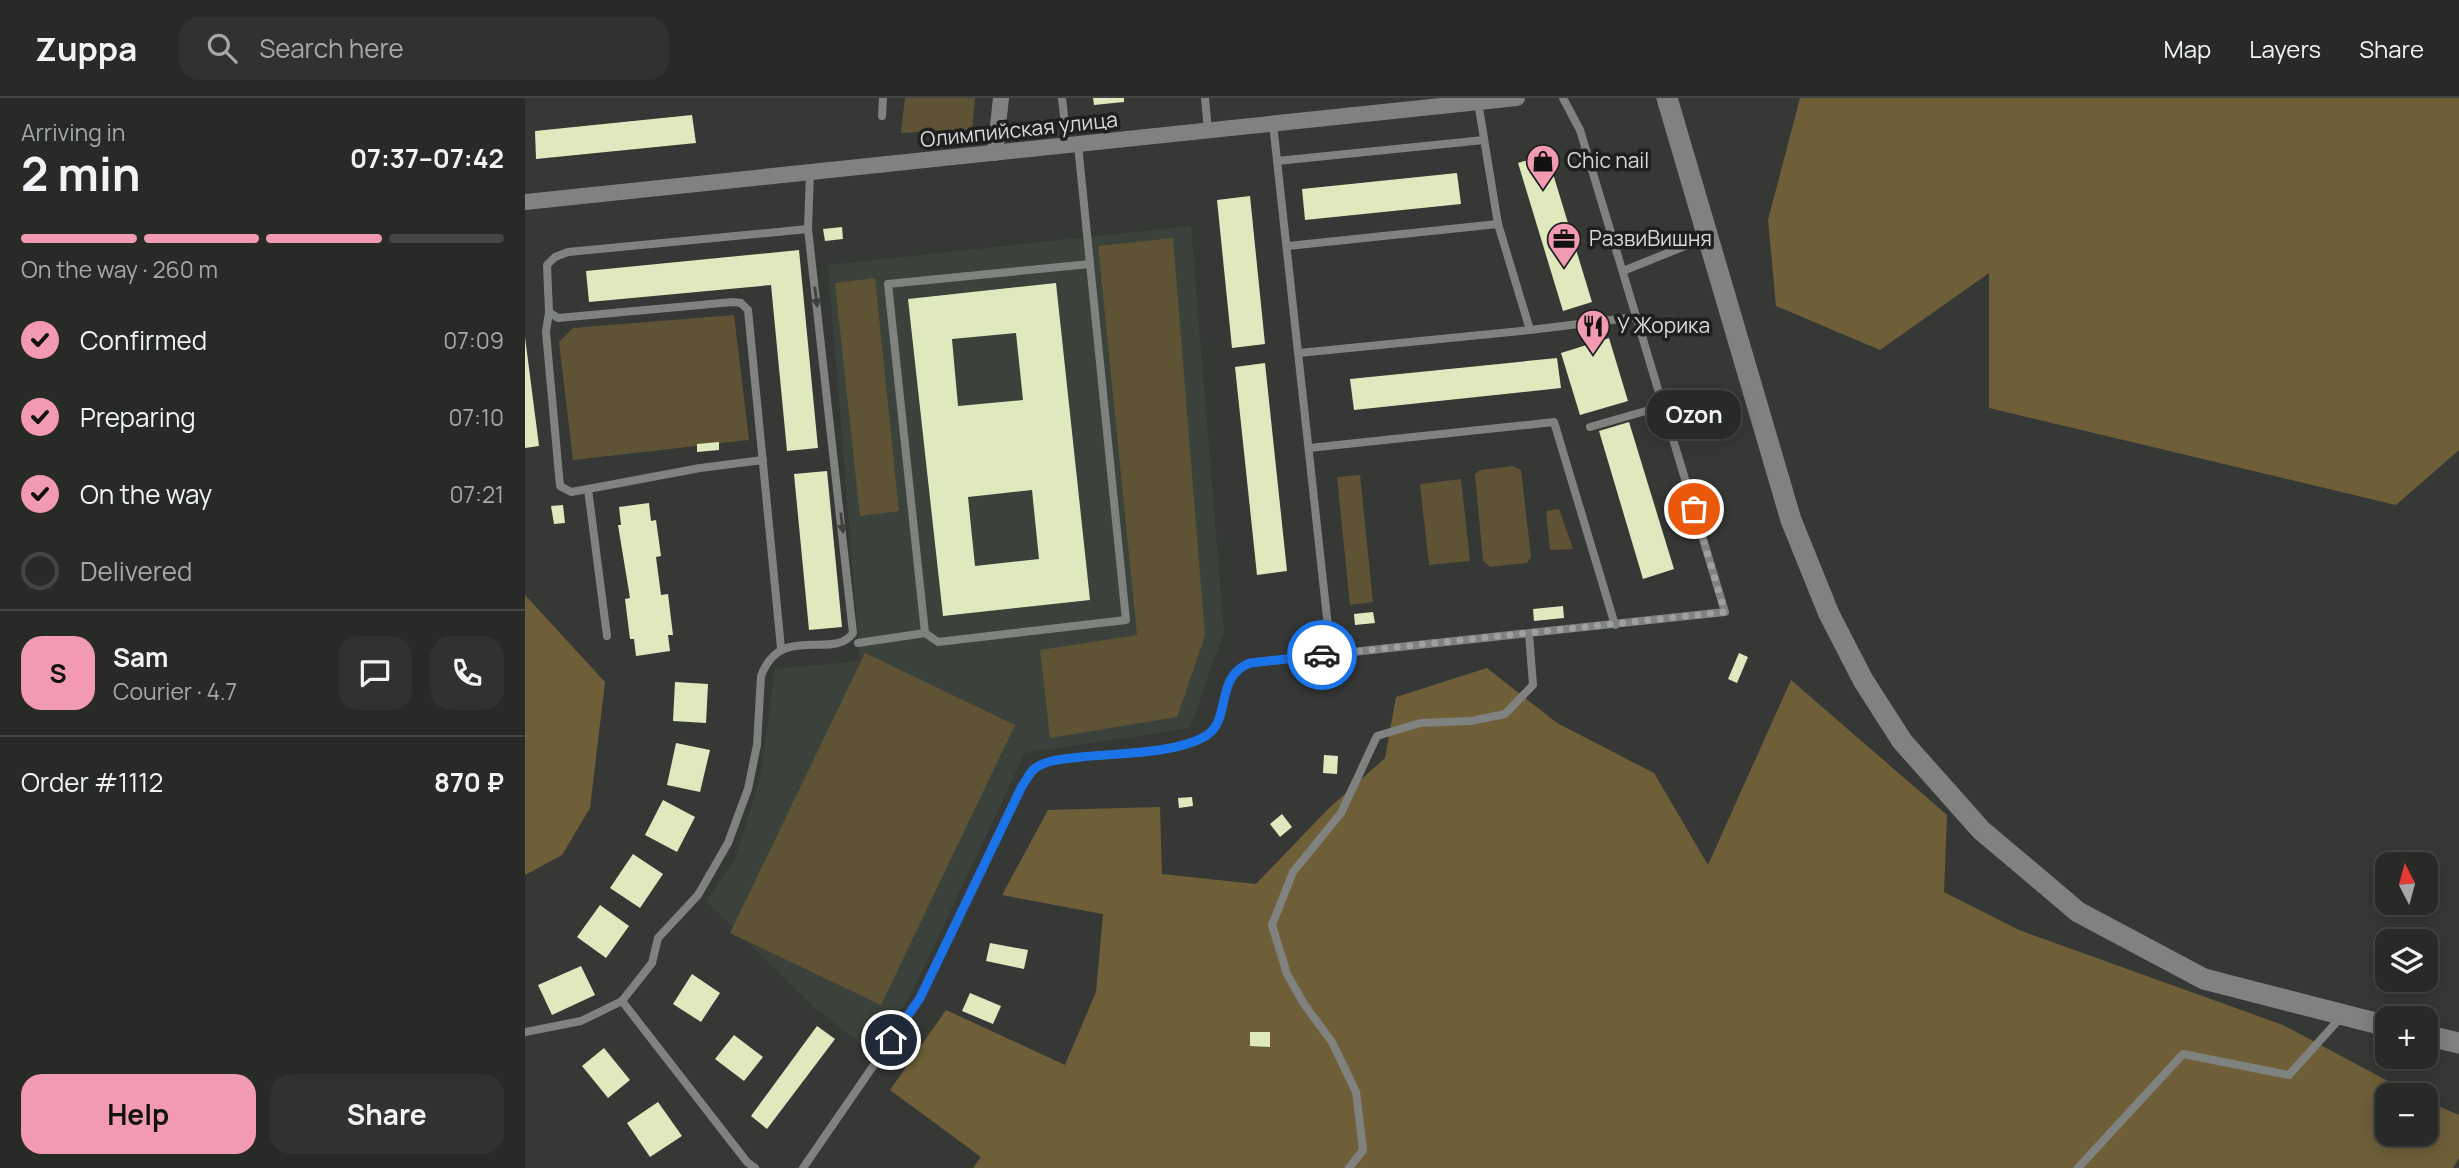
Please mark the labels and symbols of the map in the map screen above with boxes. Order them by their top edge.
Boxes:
street label: Олимпийская улица [919,105,1119,153]
shop icon: Chic nail [1524,142,1562,191]
place label: Chic nail [1567,146,1649,174]
office icon: РазвиВишня [1545,220,1583,269]
place label: РазвиВишня [1589,224,1712,252]
one-way arrow [810,286,821,308]
restaurant icon: У Жорика [1574,307,1612,356]
place label: У Жорика [1617,311,1710,339]
callout: Ozon [1647,390,1741,439]
pin [1664,479,1724,539]
one-way arrow [836,512,847,534]
courier [1287,620,1357,690]
north arrow [2375,852,2438,915]
pin [861,1010,921,1070]

